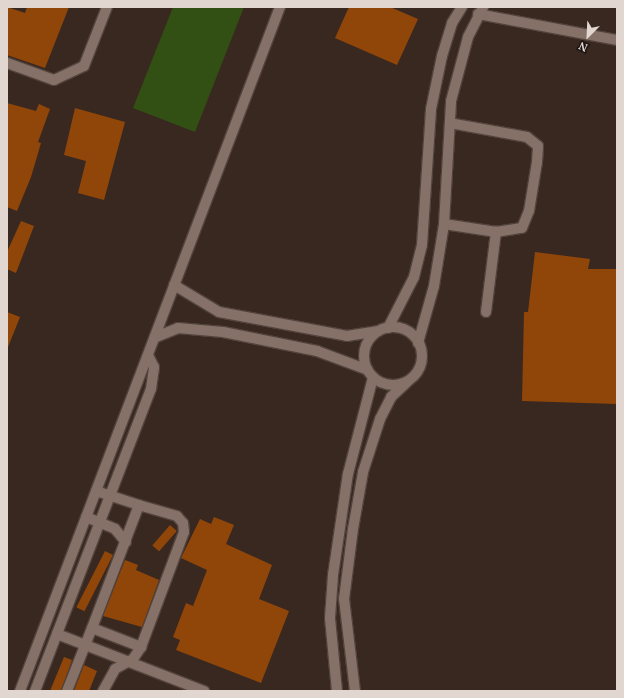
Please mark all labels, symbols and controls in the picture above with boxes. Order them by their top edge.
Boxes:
north arrow [568,16,608,56]
text: N [576,39,590,55]

